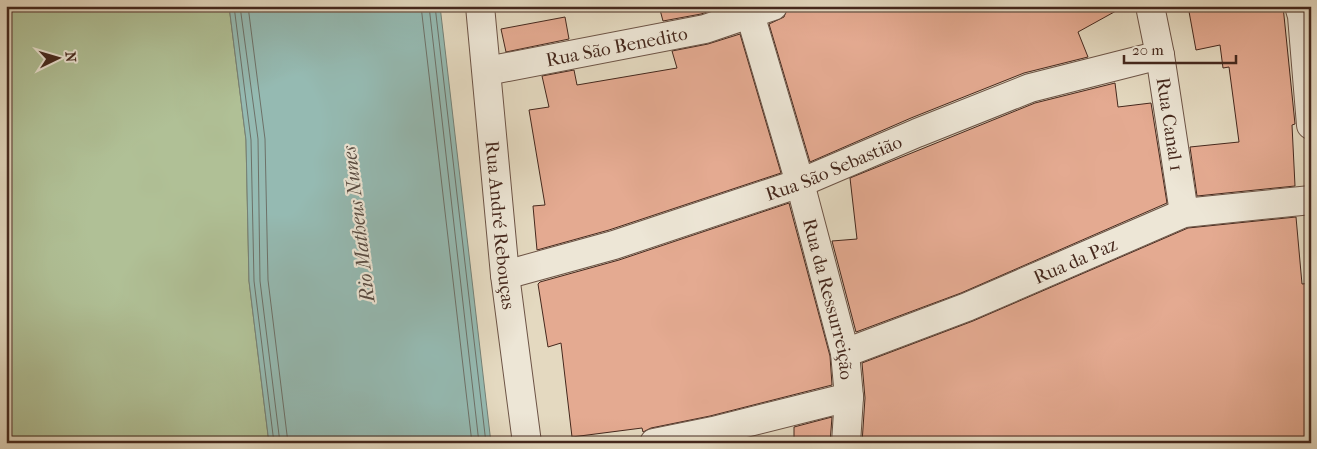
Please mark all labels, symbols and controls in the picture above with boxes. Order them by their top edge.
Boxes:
street label: Rua São Benedito [544,23,690,71]
north arrow [32,32,82,82]
scale bar [1124,32,1237,64]
text: 20 m [1132,41,1164,59]
text: N [62,51,79,63]
street label: Rua Canal 1 [1152,76,1188,173]
street label: Rua São Sebastião [763,131,906,206]
street label: Rua André Rebouças [481,140,519,311]
water label: Rio Matheus Nunes [337,144,380,305]
street label: Rua da Ressurreição [798,216,857,381]
street label: Rua da Paz [1030,233,1120,289]

